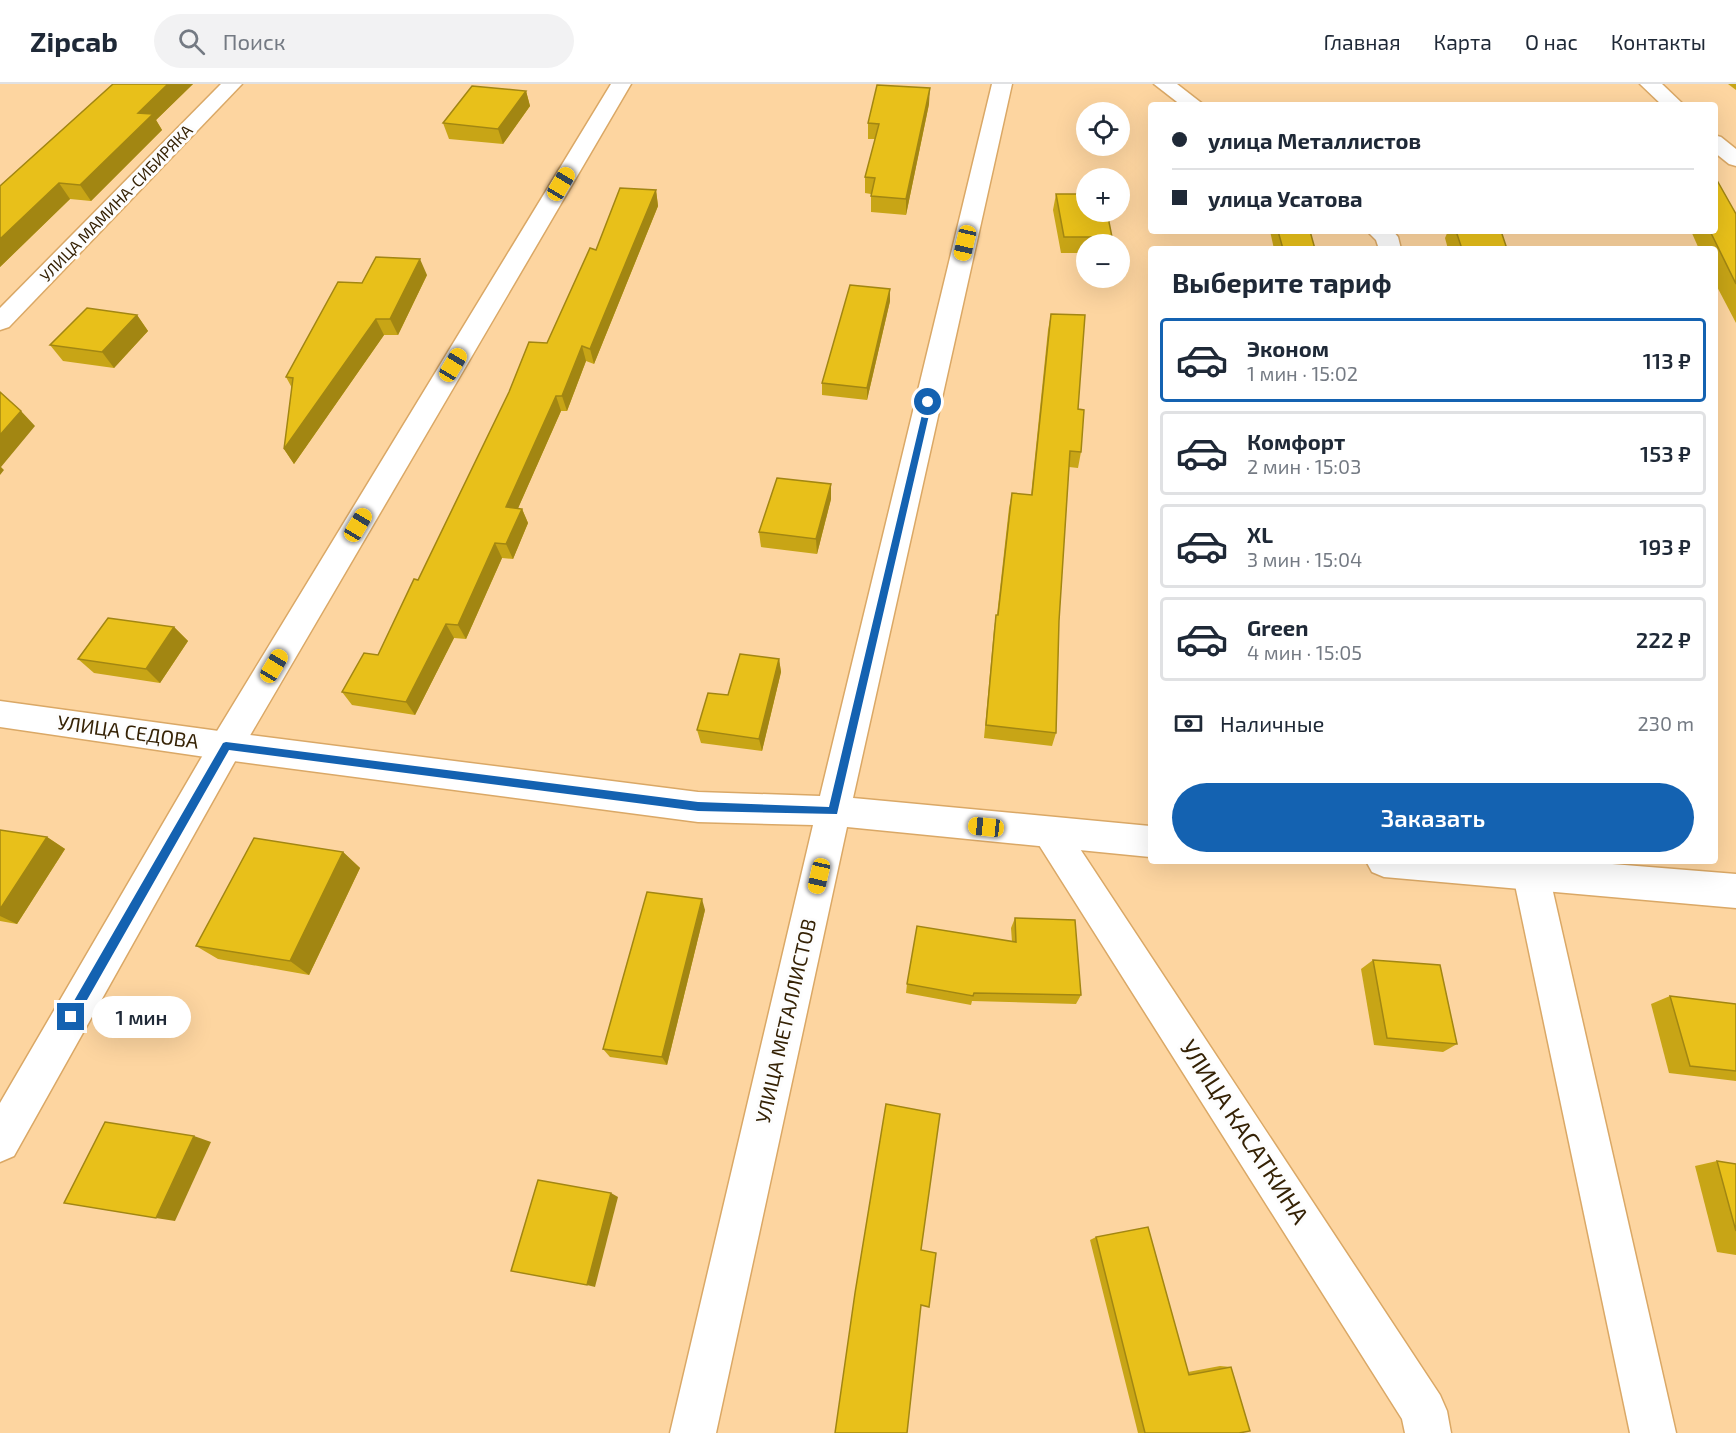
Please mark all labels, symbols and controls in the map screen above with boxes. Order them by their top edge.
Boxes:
search box [154,14,574,68]
text: Zipcab [30,24,118,58]
icon: search [175,25,208,58]
text: Поиск [223,28,286,54]
text: Главная [1324,29,1401,54]
text: Карта [1434,29,1492,54]
text: О нас [1525,29,1578,54]
text: Контакты [1611,29,1706,54]
map controls [1076,102,1130,288]
button: locate [1076,102,1130,156]
street label: УЛИЦА МАМИНА-СИБИРЯКА [36,120,196,285]
text: улица Металлистов [1208,127,1421,153]
car [544,164,578,204]
button: + [1076,168,1130,222]
text: улица Усатова [1208,185,1363,211]
car [952,223,978,263]
button: − [1076,234,1130,288]
text: Выберите тариф [1172,266,1392,298]
icon: car [1175,333,1229,387]
text: Эконом [1247,335,1329,361]
car [436,345,470,385]
text: 113 ₽ [1643,347,1691,373]
text: 1 мин · 15:02 [1247,361,1358,385]
route start [914,388,941,415]
icon: car [1175,426,1229,480]
text: Комфорт [1247,428,1345,454]
text: 153 ₽ [1640,440,1691,466]
text: 2 мин · 15:03 [1247,454,1361,478]
car [341,505,375,545]
icon: car [1175,519,1229,573]
text: XL [1247,521,1273,547]
text: 193 ₽ [1639,533,1691,559]
text: 3 мин · 15:04 [1247,547,1362,571]
icon: car [1175,612,1229,666]
text: Green [1247,614,1309,640]
text: 222 ₽ [1636,626,1691,652]
text: 4 мин · 15:05 [1247,640,1362,664]
car [257,646,291,686]
icon: cash [1172,707,1205,740]
street label: УЛИЦА СЕДОВА [56,709,201,753]
text: Наличные [1220,710,1324,736]
text: 230 m [1638,711,1694,735]
button: Заказать [1172,783,1694,852]
car [967,816,1005,838]
car [806,856,832,896]
street label: УЛИЦА МЕТАЛЛИСТОВ [750,916,820,1125]
callout: 1 мин [92,996,191,1038]
route end [57,1003,84,1030]
text: 1 мин [115,1005,168,1029]
street label: УЛИЦА КАСАТКИНА [1175,1034,1316,1229]

